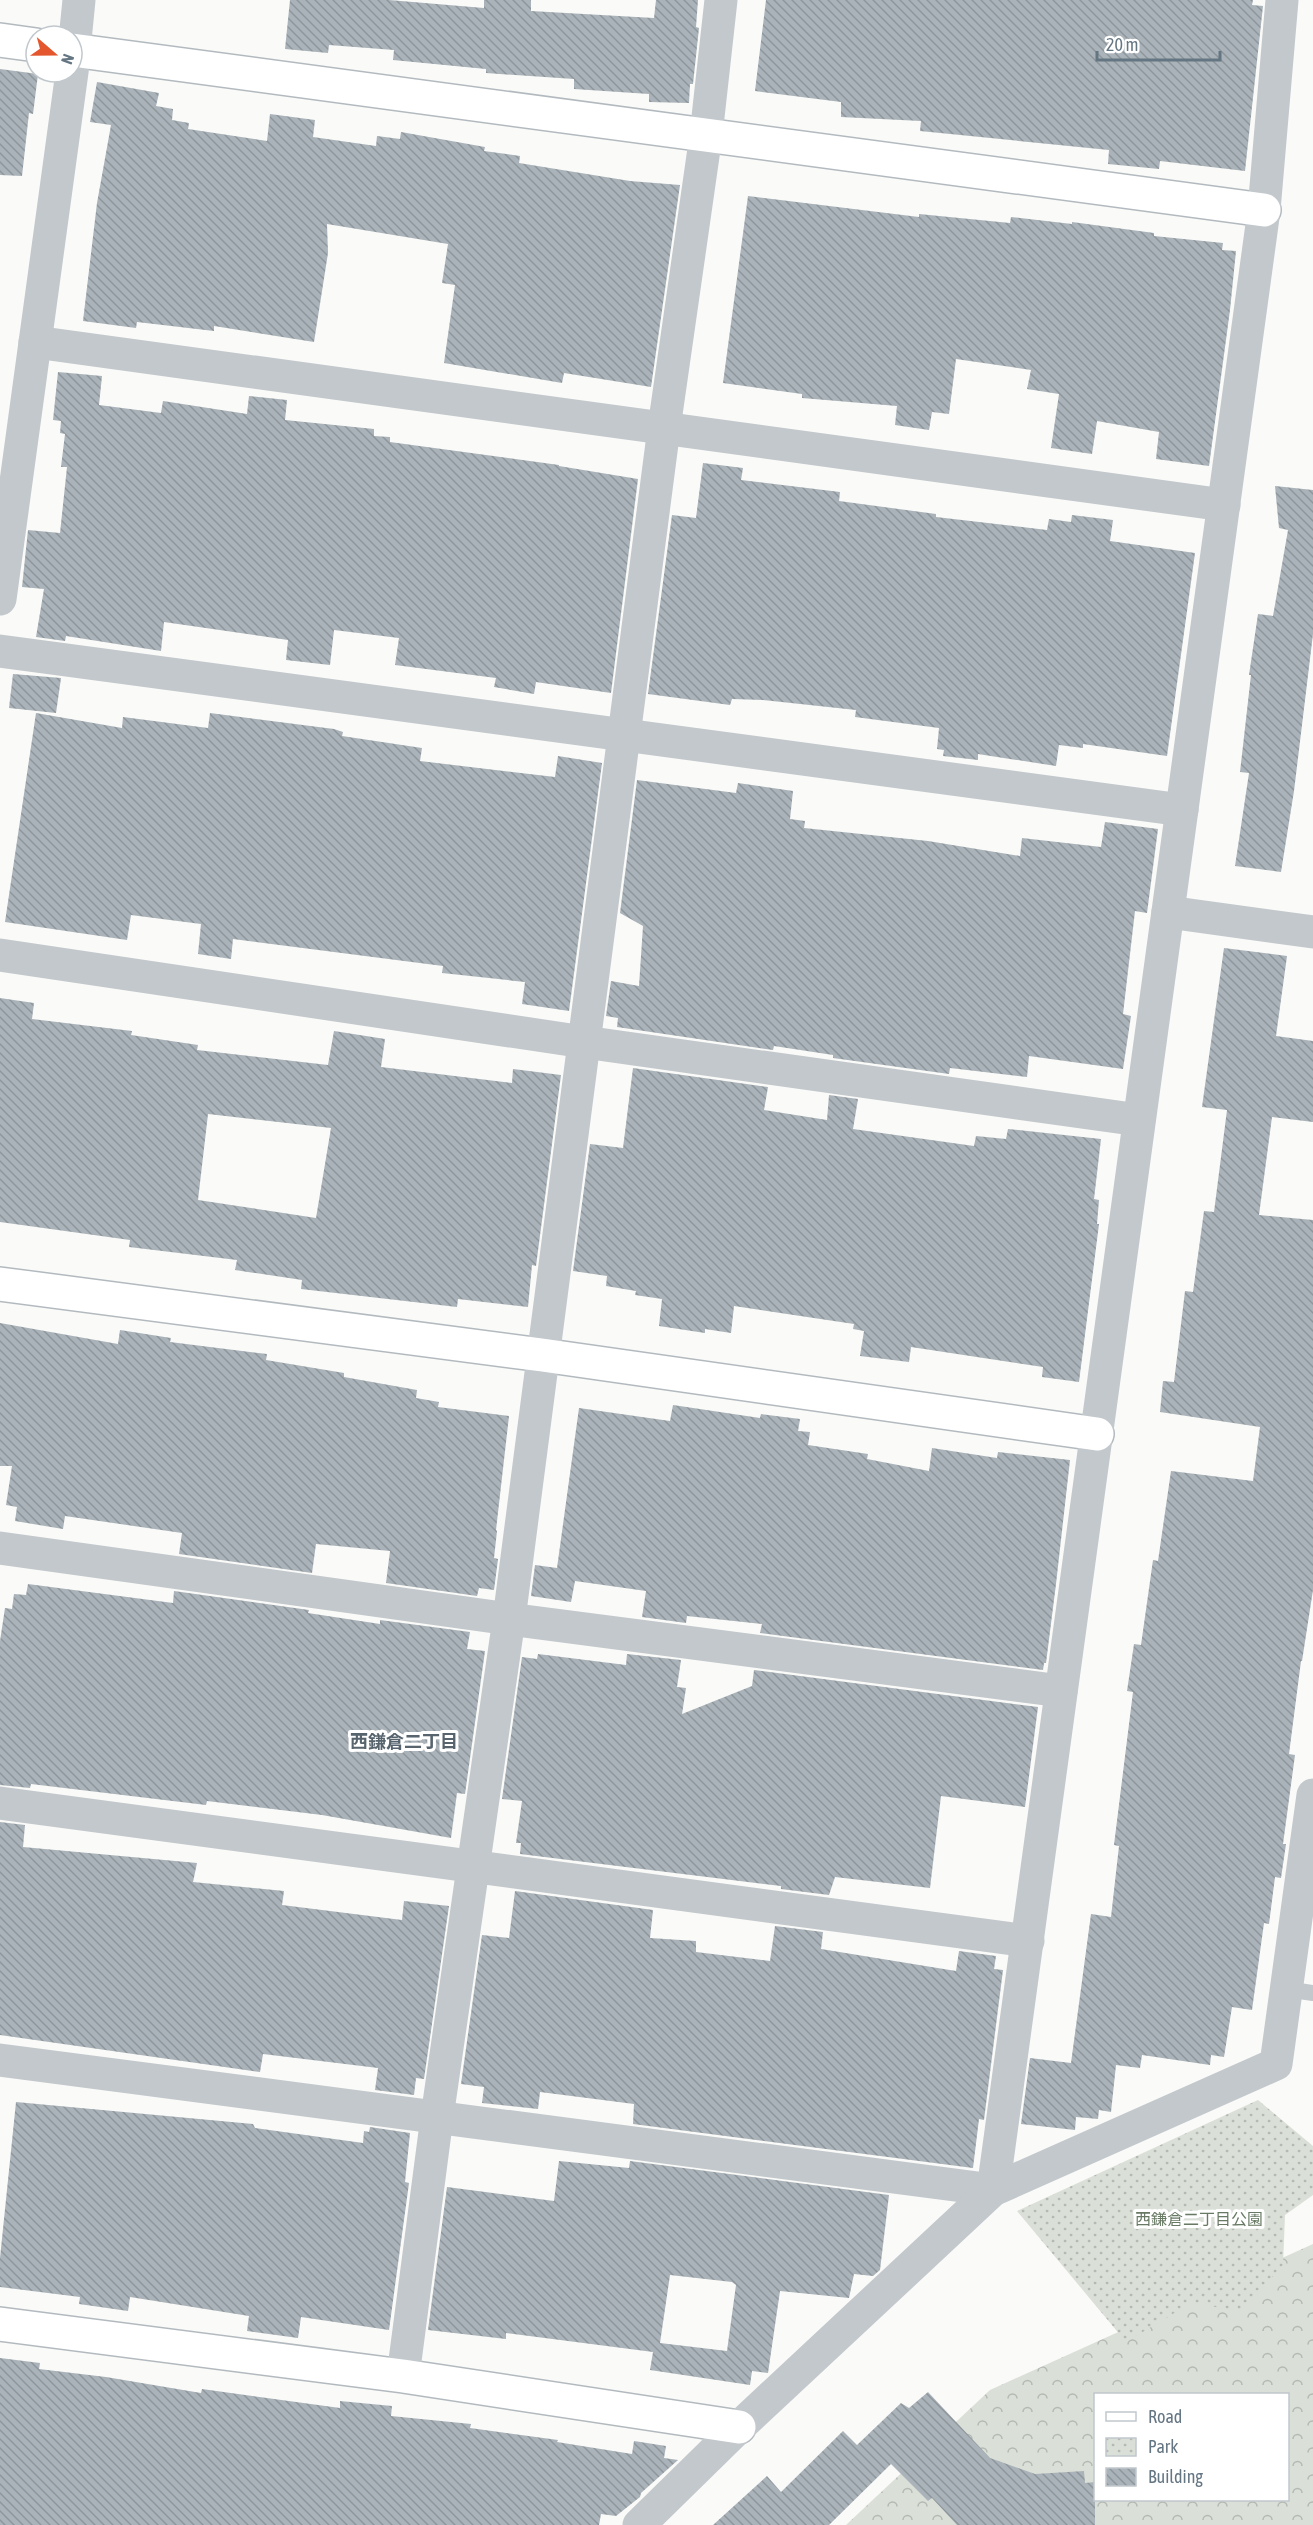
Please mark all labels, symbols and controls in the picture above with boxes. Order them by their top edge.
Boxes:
north arrow [24,24,84,84]
scale bar [1097,24,1220,62]
text: 20 m [1106,34,1138,55]
text: N [58,52,78,67]
district label: 西鎌倉二丁目 [350,1731,458,1752]
park label: 西鎌倉二丁目公園 [1135,2210,1263,2228]
legend [1094,2393,1289,2501]
text: Road [1148,2406,1182,2427]
text: Park [1148,2436,1178,2457]
text: Building [1148,2466,1203,2487]

